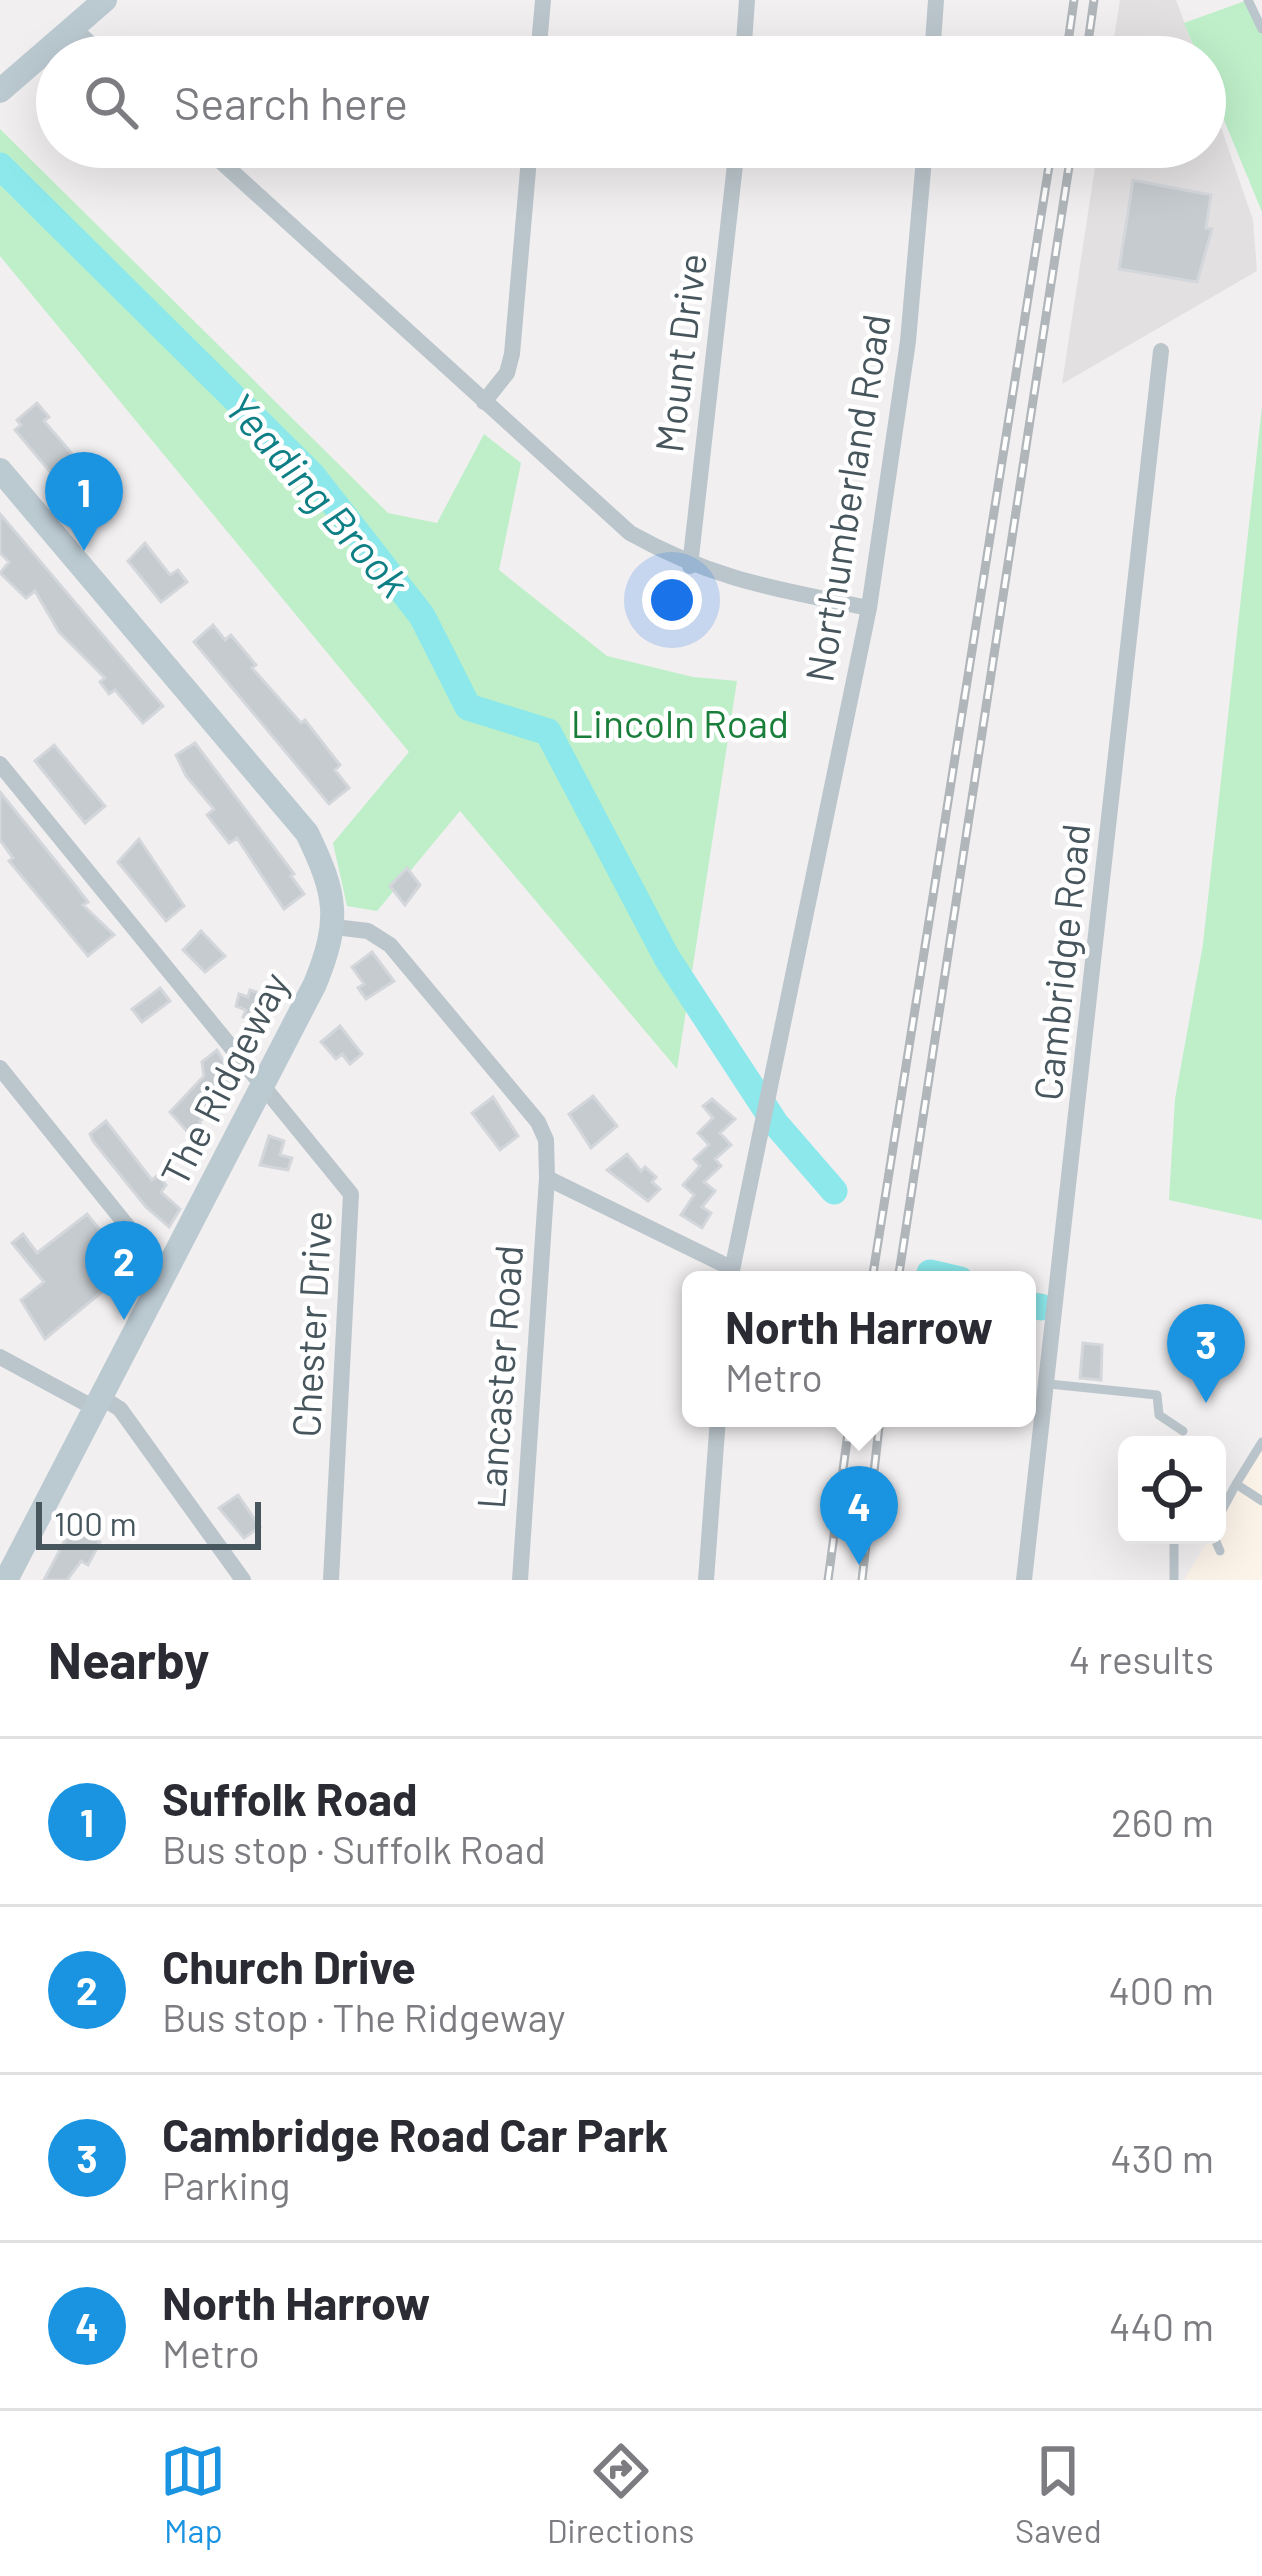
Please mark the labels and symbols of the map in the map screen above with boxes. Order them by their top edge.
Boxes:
street label: Mount Drive [644,251,715,455]
street label: Northumberland Road [794,311,899,685]
water label: Yeading Brook [216,381,421,607]
pin: 1 [45,452,123,551]
your location [642,570,702,630]
park label: Lincoln Road [571,699,789,746]
street label: Cambridge Road [1023,821,1098,1103]
street label: The Ridgeway [150,964,298,1193]
street label: Chester Drive [281,1209,340,1438]
pin: 2 [85,1221,163,1320]
street label: Lancaster Road [466,1243,531,1510]
pin: 3 [1167,1304,1245,1403]
pin: 4 [820,1466,898,1565]
scale bar [36,1496,261,1549]

